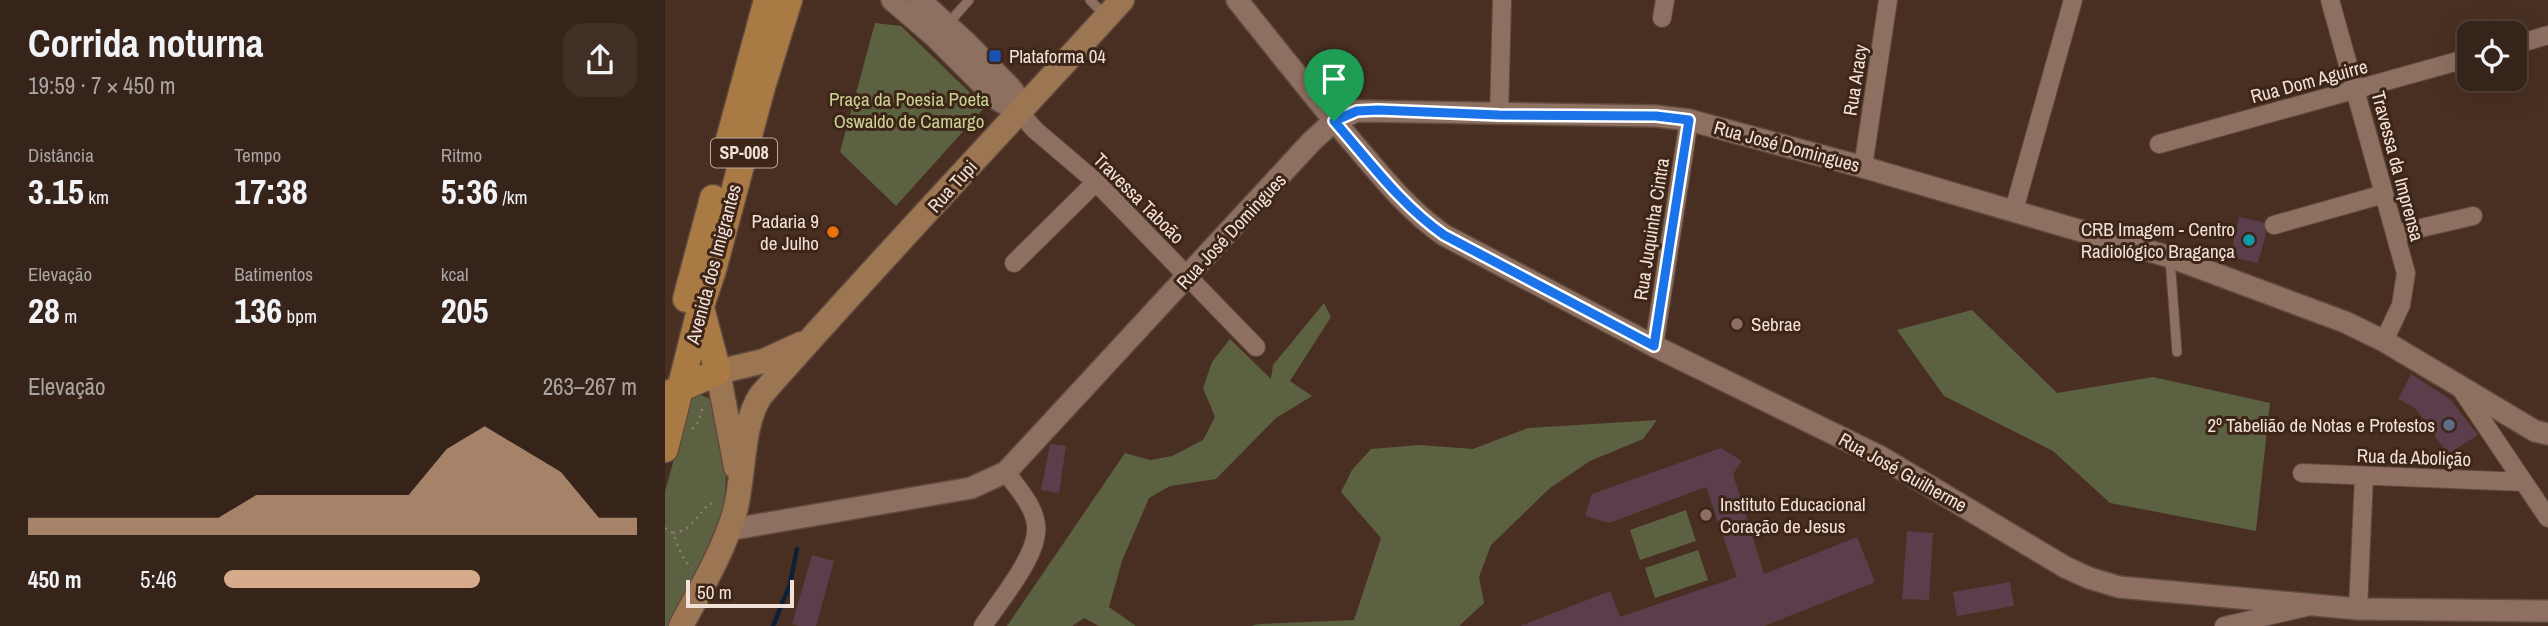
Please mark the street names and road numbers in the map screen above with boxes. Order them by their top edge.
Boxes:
street label: Rua Aracy [1837,42,1873,118]
street label: Rua Dom Aguirre [2247,53,2371,109]
street label: Travessa da Imprensa [2365,88,2431,244]
street label: Rua José Domingues [1711,114,1863,178]
road number: SP-008 [711,138,777,168]
street label: Travessa Taboão [1088,147,1190,249]
street label: Rua Tupi [921,154,983,218]
street label: Rua Juquinha Cintra [1627,156,1675,302]
street label: Rua José Domingues [1170,167,1292,295]
street label: Avenida dos Imigrantes [679,181,747,348]
street label: Rua José Guilherme [1834,426,1972,518]
street label: Rua da Abolição [2356,442,2472,472]

